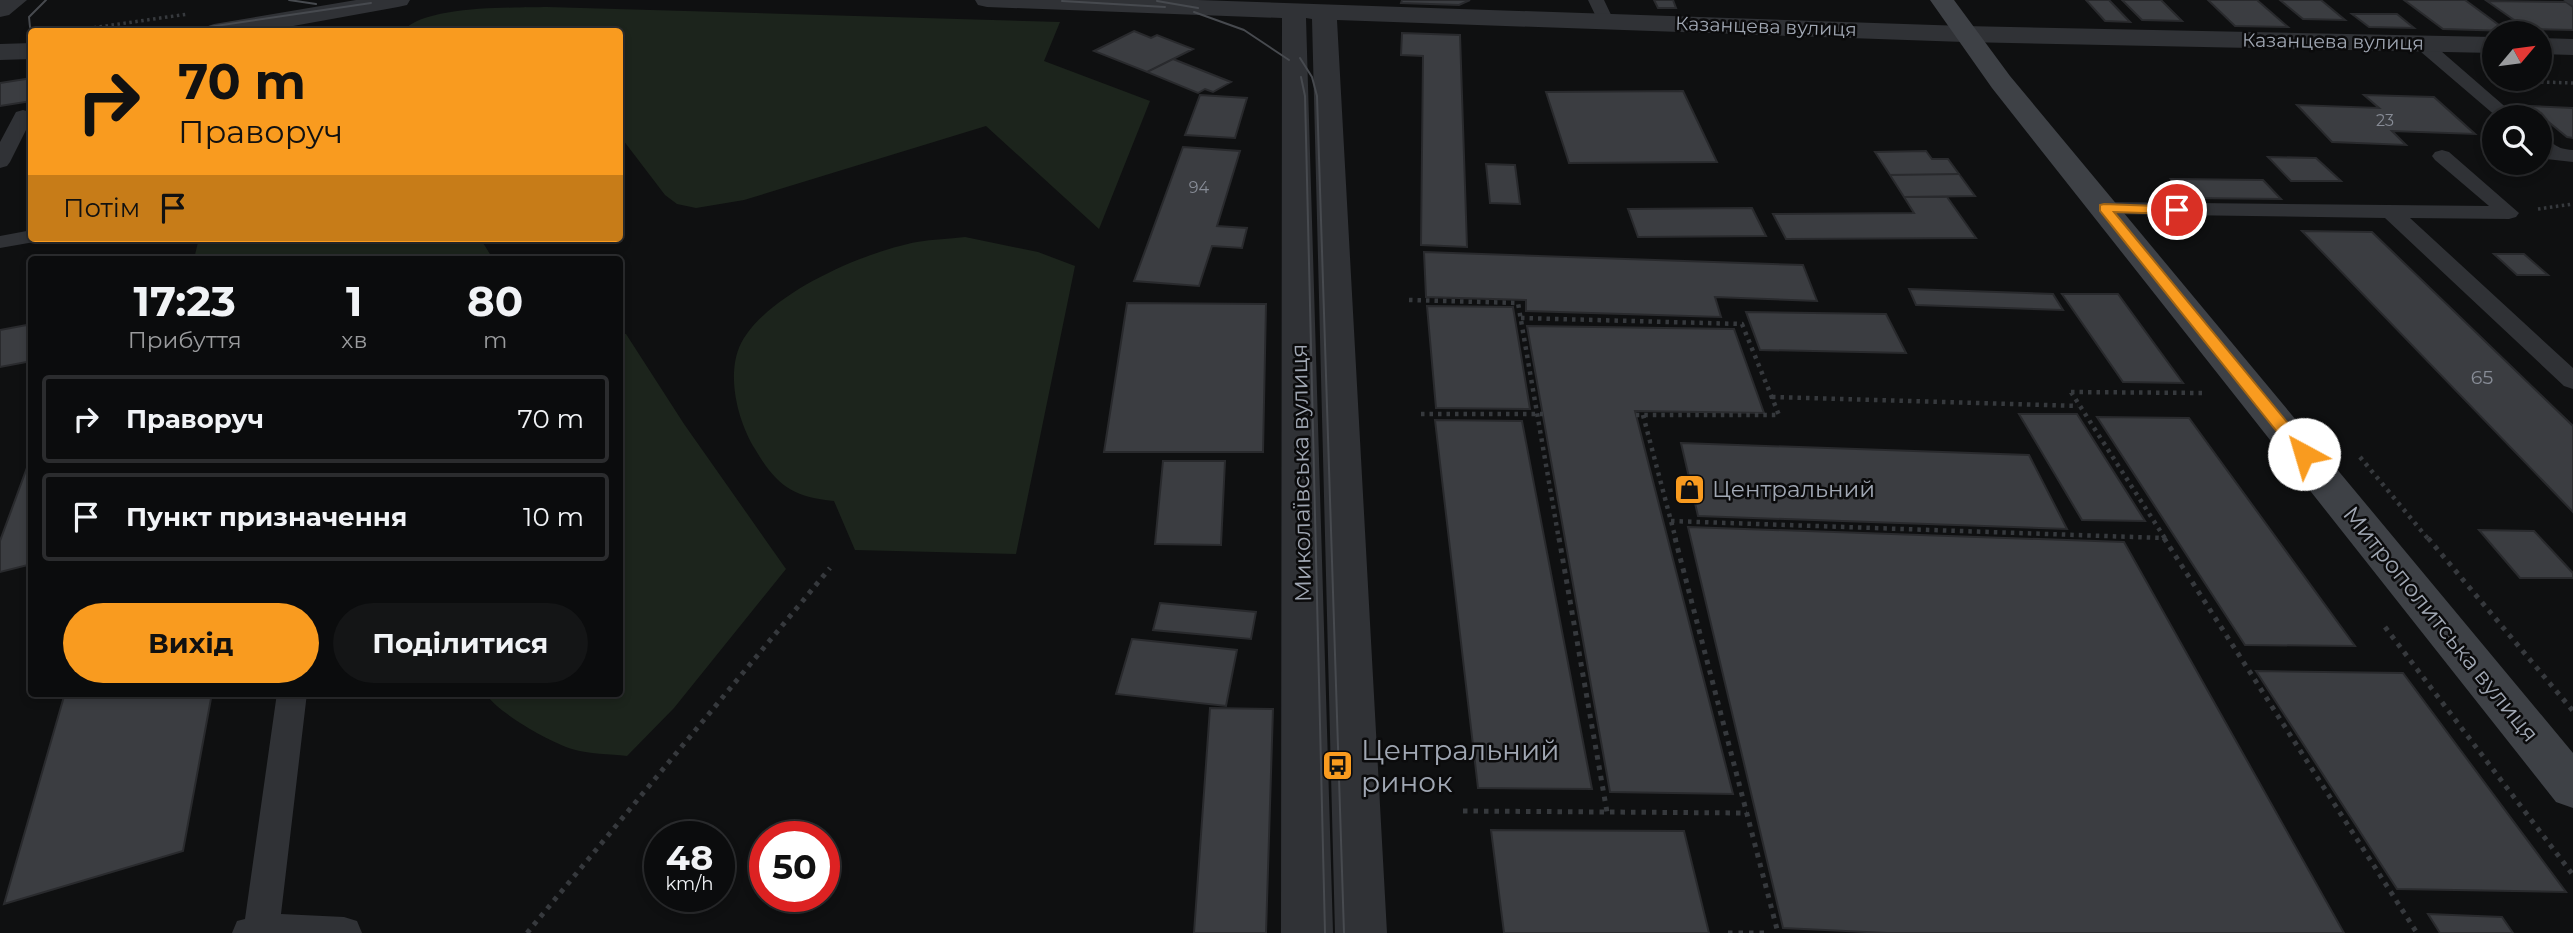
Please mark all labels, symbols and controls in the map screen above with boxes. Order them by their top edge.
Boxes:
street label: Казанцева вулиця [1675,12,1857,41]
north arrow [2482,21,2552,91]
map controls [2482,21,2552,175]
street label: Казанцева вулиця [2242,28,2424,55]
text: 70 m [178,52,306,111]
icon: right [63,56,154,147]
button: search [2482,105,2552,175]
house number: 23 [2376,111,2394,130]
text: Праворуч [178,112,343,151]
house number: 94 [1189,178,1210,197]
pin [2147,180,2207,240]
icon: arrive [154,189,192,227]
icon: arrive [2158,191,2196,229]
text: Потім [63,192,140,224]
text: 17:23 [133,275,236,327]
text: 1 [346,275,363,327]
text: 80 [467,275,523,327]
text: Прибуття [128,326,242,354]
text: хв [341,326,367,354]
text: m [483,326,507,354]
street label: Миколаївська вулиця [1285,344,1317,602]
house number: 65 [2471,366,2493,389]
icon: right [67,400,105,438]
text: Праворуч [126,403,264,435]
text: 70 m [518,403,584,435]
position arrow [2267,417,2341,491]
shop icon: Центральний [1672,472,1706,506]
place label: Центральний [1712,475,1875,503]
icon: arrive [67,498,105,536]
text: Пункт призначення [126,501,407,533]
text: 10 m [523,501,584,533]
street label: Митрополитська вулиця [2337,501,2545,747]
button: Вихід [63,603,319,683]
button: Поділитися [333,603,588,683]
place label: Центральний ринок [1361,733,1560,799]
bus stop icon: Центральний ринок [1321,749,1355,783]
speed limit sign: 50 [749,821,840,912]
text: 48 [666,836,713,879]
text: km/h [665,873,714,895]

